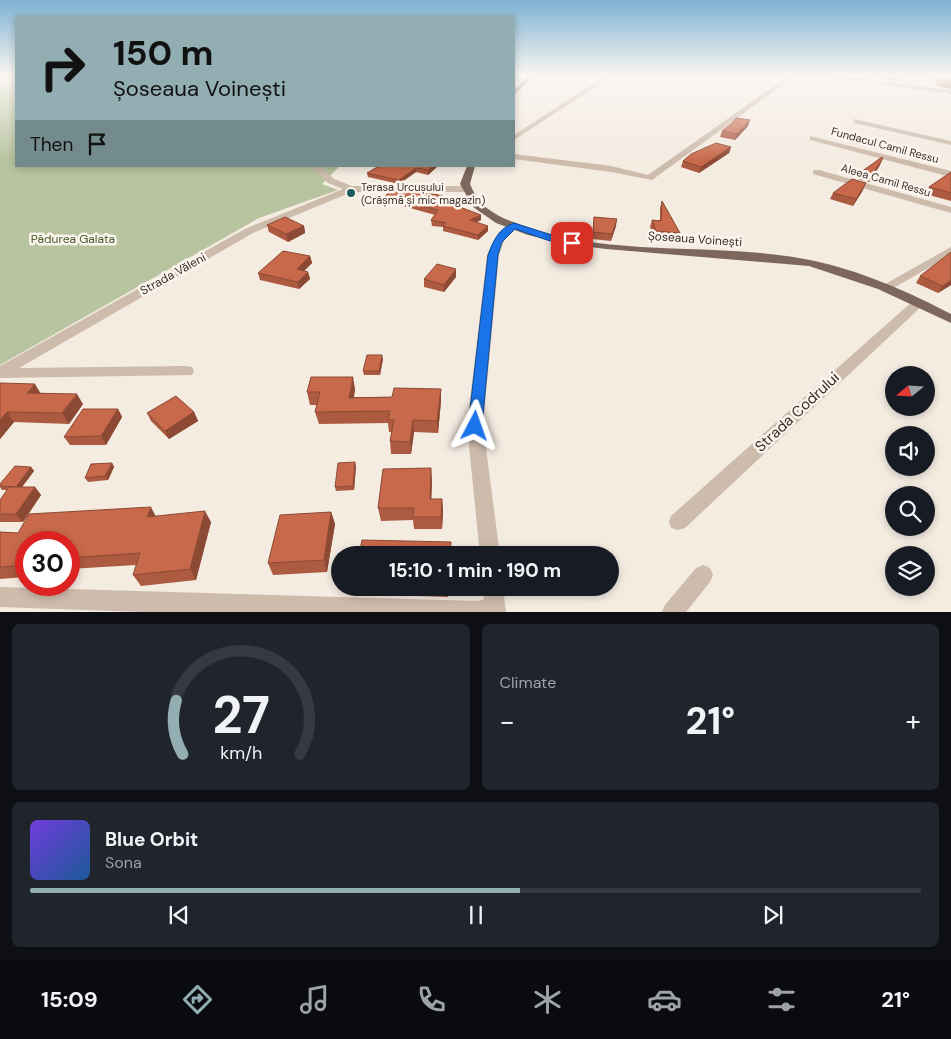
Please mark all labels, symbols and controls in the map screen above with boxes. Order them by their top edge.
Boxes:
text: 150 m [113,30,213,76]
icon: right [30,35,95,100]
text: Șoseaua Voinești [113,74,286,103]
street label: Fundacul Camil Ressu [830,124,940,166]
icon: arrive [83,130,111,158]
text: Then [30,132,73,157]
street label: Aleea Camil Ressu [840,161,932,199]
place label: Terasa Urcușului (Crâșmă și mic magazin) [361,180,485,207]
marker: Terasa Urcușului (Crâșmă și mic magazin) [345,187,357,199]
pin [551,222,593,264]
street label: Șoseaua Voinești [647,228,743,250]
icon: arrive [558,229,586,257]
park label: Pădurea Galata [31,231,115,247]
street label: Strada Văleni [137,249,209,299]
north arrow [885,366,935,416]
map controls [885,366,935,596]
street label: Strada Codrului [750,368,844,456]
position arrow [448,399,500,451]
button: sound [885,426,935,476]
button: search [885,486,935,536]
speed limit sign: 30 [15,531,80,596]
button: layers [885,546,935,596]
text: 15:10 · 1 min · 190 m [389,558,561,583]
text: Climate [500,672,556,693]
text: 27 [212,681,270,749]
text: 21° [685,696,735,746]
text: − [500,703,515,740]
text: + [906,703,921,740]
text: km/h [220,741,262,765]
text: Blue Orbit [105,827,198,852]
text: Sona [105,852,142,873]
icon: previous [165,901,193,929]
icon: pause [462,901,490,929]
icon: next [759,901,787,929]
icon: directions [180,982,215,1017]
icon: music [297,982,332,1017]
icon: phone [414,982,449,1017]
icon: climate [530,982,565,1017]
icon: car [647,982,682,1017]
icon: filters [764,982,799,1017]
text: 15:09 [41,985,98,1014]
text: 21° [881,985,910,1014]

